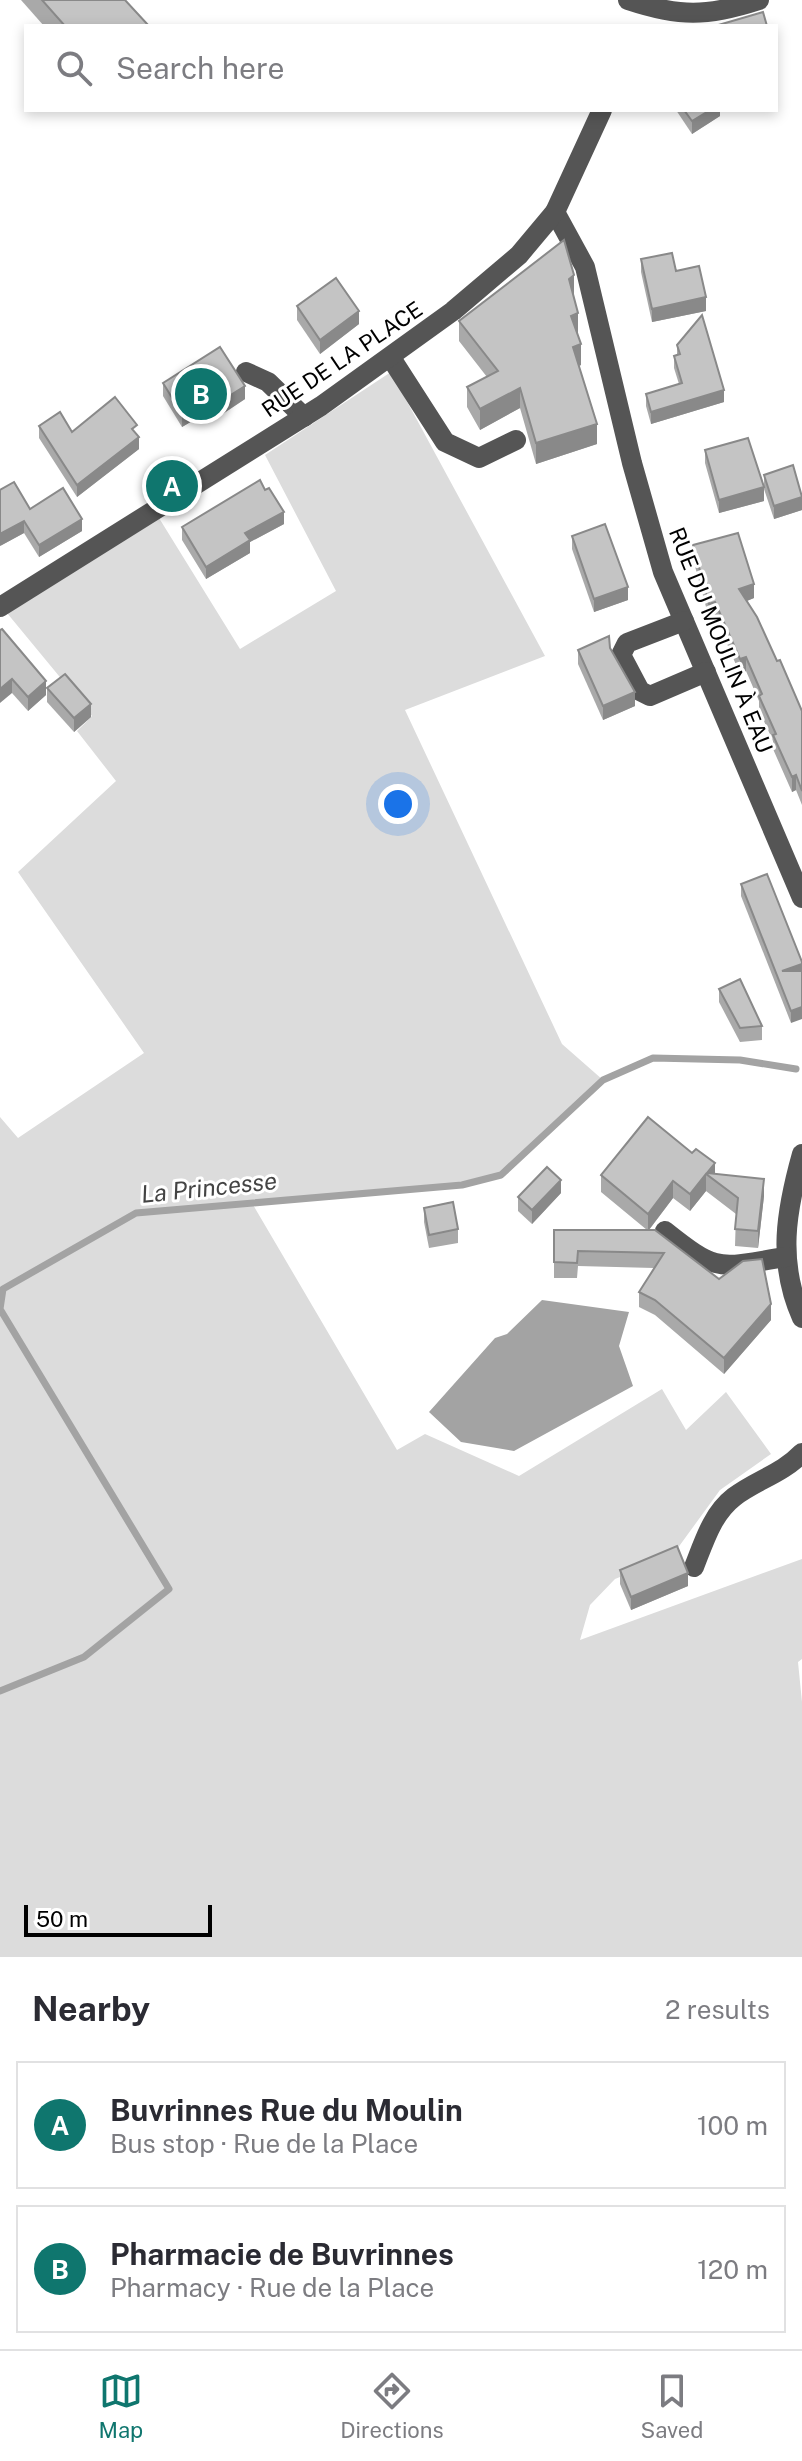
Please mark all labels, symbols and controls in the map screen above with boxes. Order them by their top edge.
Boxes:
search box [24,24,778,112]
icon: search [52,46,96,90]
text: Search here [116,50,284,86]
street label: RUE DE LA PLACE [257,296,427,422]
pin: B [175,364,227,424]
pin: A [146,456,198,516]
street label: RUE DU MOULIN À EAU [664,523,778,757]
your location [378,784,418,824]
water label: La Princesse [140,1166,278,1208]
scale bar [24,1901,212,1937]
text: 50 m [36,1906,88,1932]
text: Nearby [32,1989,150,2029]
text: 2 results [665,1994,770,2025]
text: Buvrinnes Rue du Moulin [110,2092,463,2128]
text: A [51,2110,69,2141]
text: 100 m [697,2110,768,2141]
text: Bus stop · Rue de la Place [110,2128,418,2159]
text: Pharmacie de Buvrinnes [110,2236,454,2272]
text: B [51,2254,69,2285]
text: 120 m [697,2254,768,2285]
text: Pharmacy · Rue de la Place [110,2272,434,2303]
tab: Map [99,2369,143,2443]
tab: Directions [340,2369,444,2443]
tab: Saved [641,2369,703,2443]

